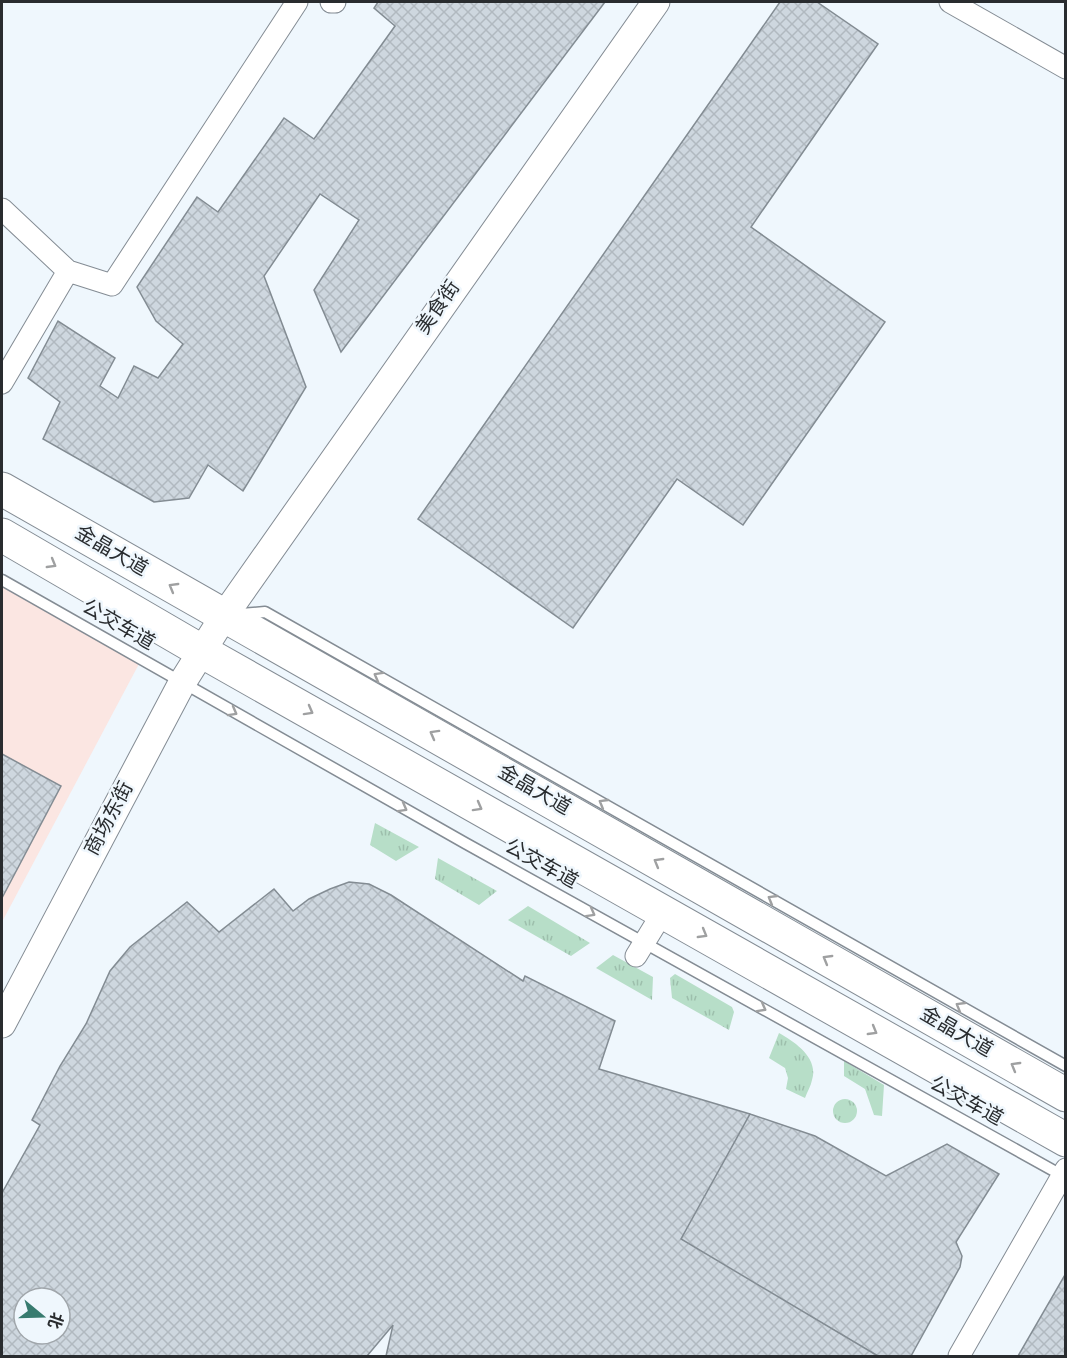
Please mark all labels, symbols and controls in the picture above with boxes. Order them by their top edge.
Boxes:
street label: 美食街 [411,276,467,340]
street label: 金晶大道 [70,521,152,583]
one-way arrow [46,557,56,569]
one-way arrow [169,583,179,594]
street label: 公交车道 [77,595,159,657]
one-way arrow [374,671,384,683]
one-way arrow [302,704,313,716]
one-way arrow [227,705,237,716]
one-way arrow [430,730,440,742]
street label: 金晶大道 [493,760,575,822]
street label: 商场东街 [80,778,140,860]
one-way arrow [598,798,609,810]
one-way arrow [472,800,483,812]
one-way arrow [397,801,407,812]
street label: 公交车道 [500,834,582,896]
one-way arrow [654,858,664,870]
one-way arrow [768,895,778,906]
one-way arrow [585,906,596,917]
one-way arrow [697,927,707,939]
one-way arrow [823,955,833,966]
one-way arrow [755,1001,766,1012]
street label: 金晶大道 [915,1002,997,1064]
one-way arrow [956,1002,966,1013]
one-way arrow [866,1023,877,1035]
one-way arrow [1011,1062,1021,1074]
street label: 公交车道 [925,1071,1007,1133]
north arrow [12,1286,72,1346]
text: 北 [42,1309,66,1331]

